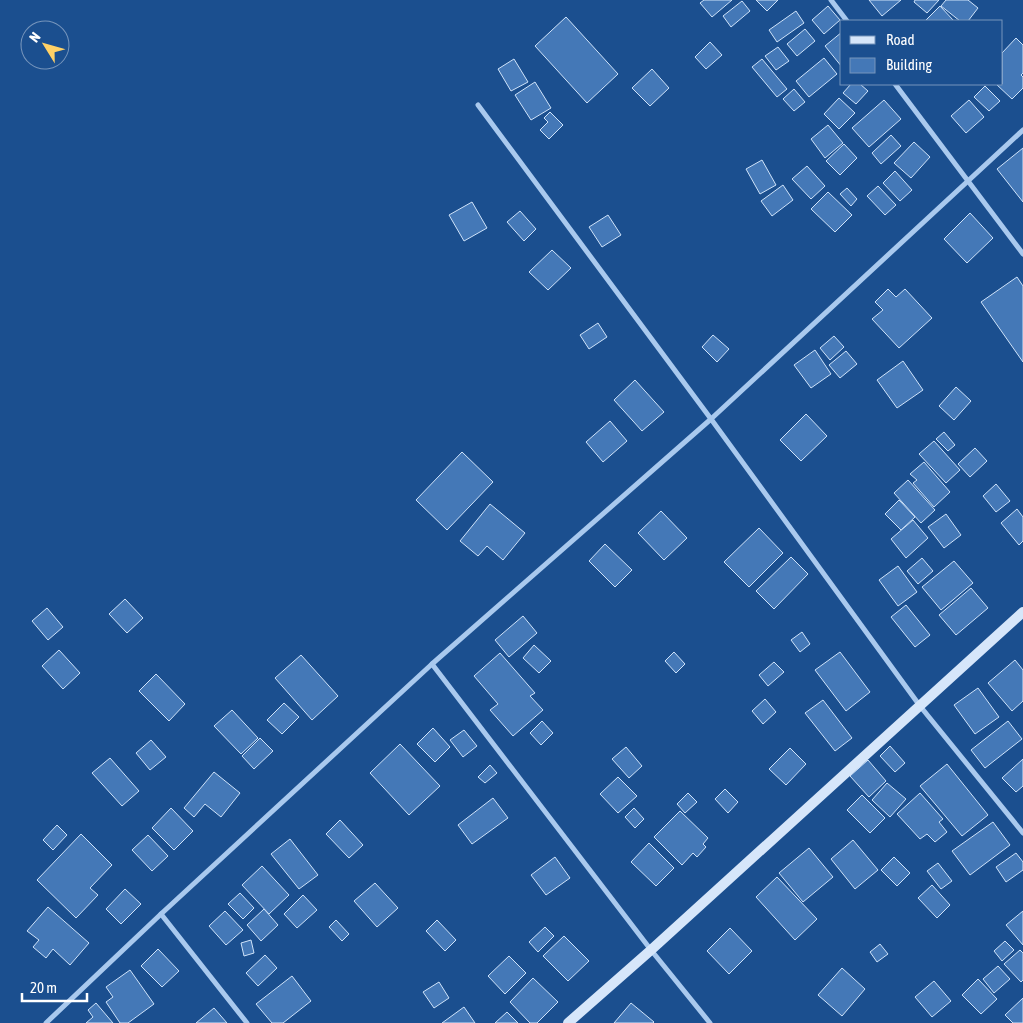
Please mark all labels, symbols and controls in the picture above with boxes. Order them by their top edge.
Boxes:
north arrow [20,20,70,70]
legend [840,20,1003,85]
text: N [26,29,43,45]
text: Road [886,31,915,48]
text: Building [886,56,932,73]
scale bar [22,970,88,1002]
text: 20 m [30,979,57,996]

